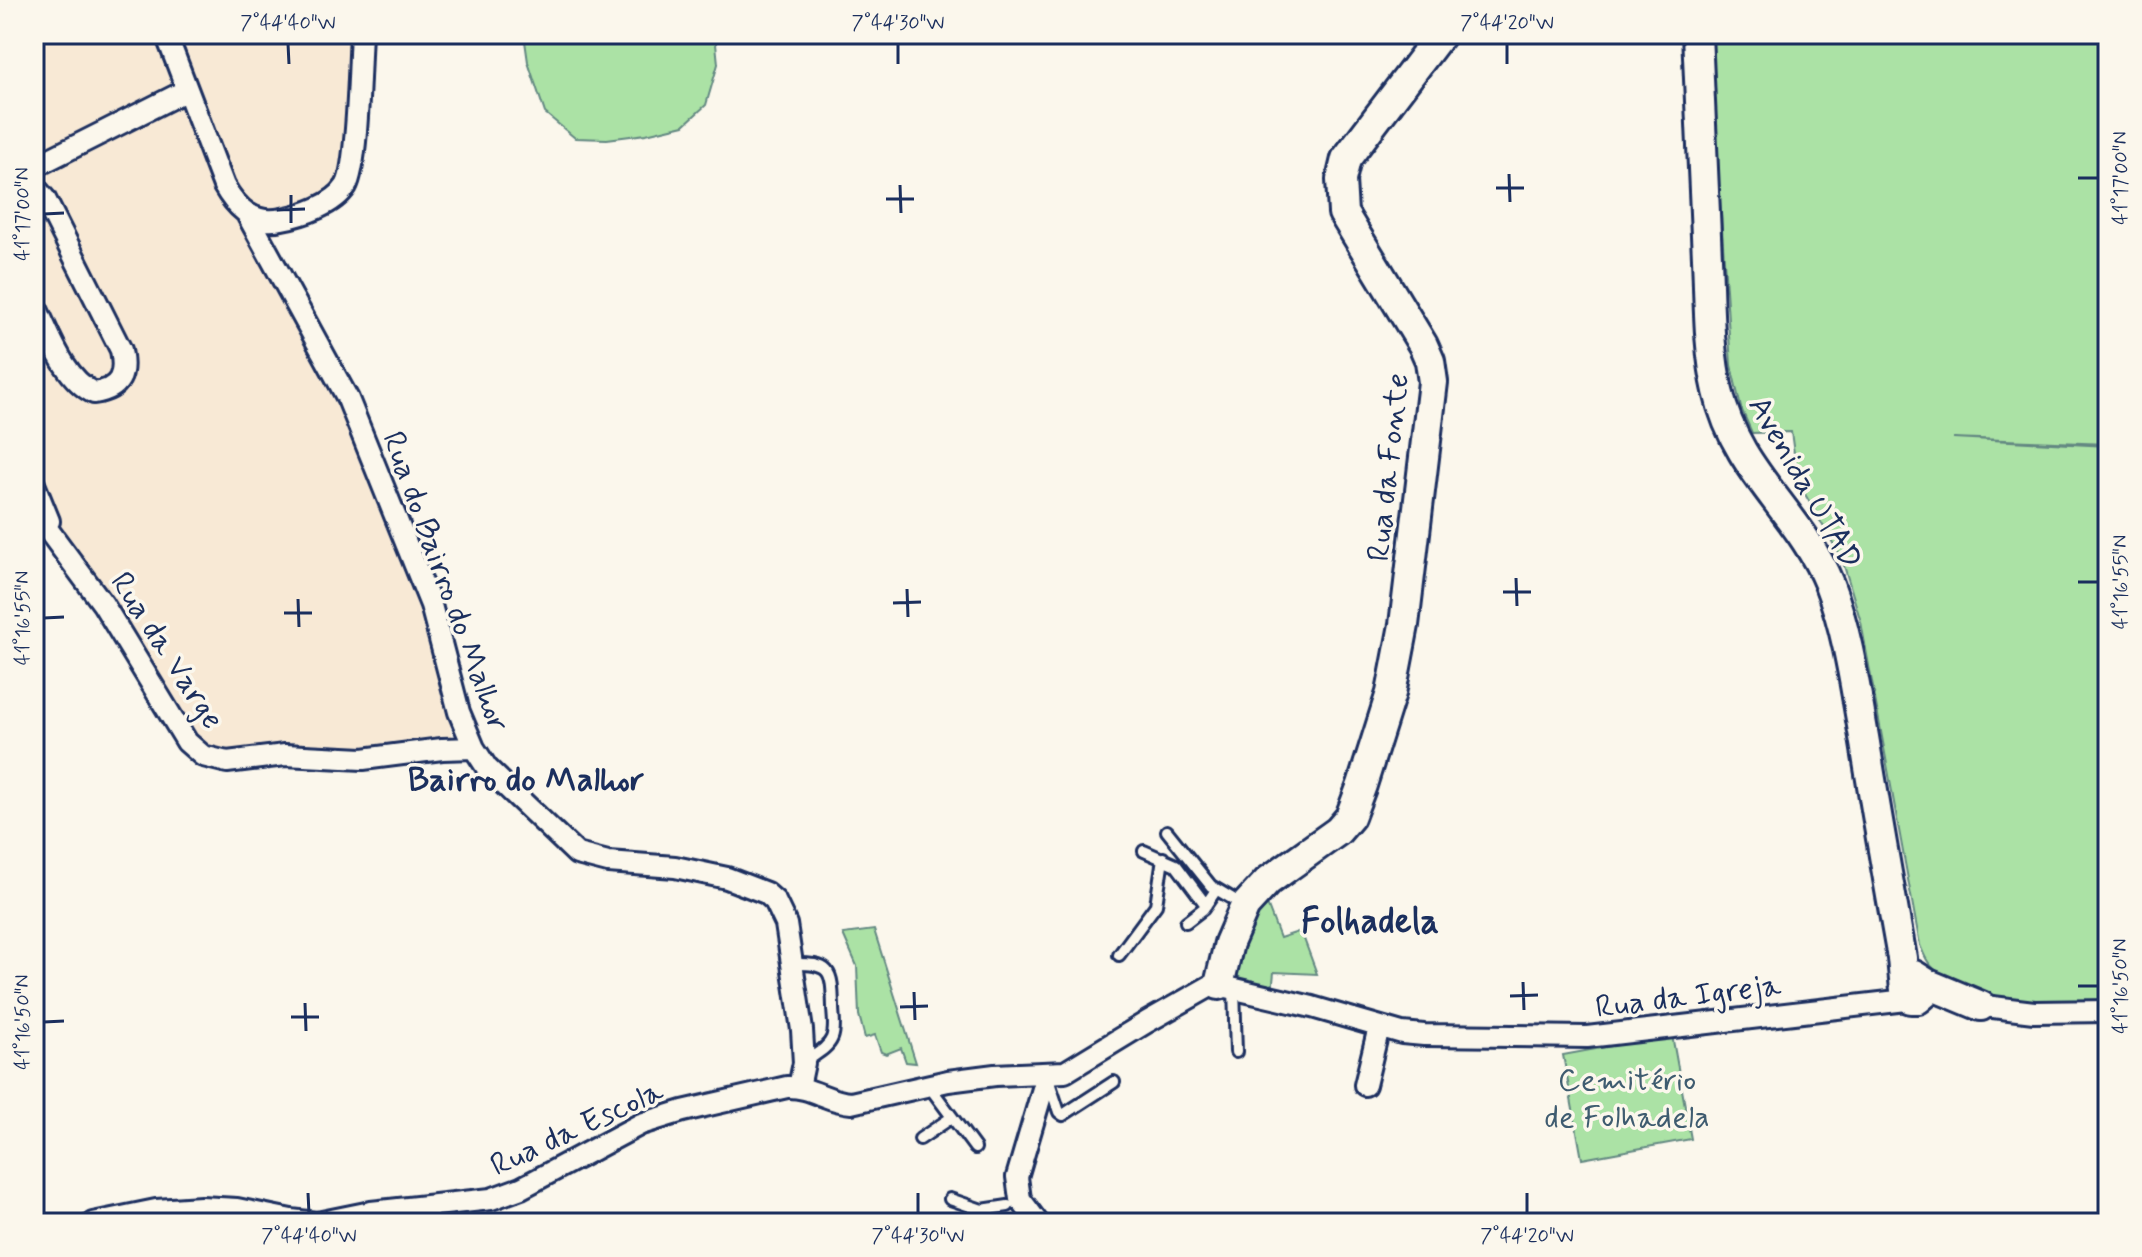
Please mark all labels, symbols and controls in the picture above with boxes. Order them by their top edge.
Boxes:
text: 7°44'40"W [240,10,336,37]
text: 7°44'30"W [852,10,944,37]
text: 7°44'20"W [1460,10,1554,37]
text: 41°17'00"N [2108,131,2135,225]
text: 41°17'00"N [10,167,37,261]
street label: Rua da Fonte [1358,371,1420,563]
street label: Avenida UTAD [1738,389,1871,577]
street label: Rua do Bairro do Malhor [371,426,519,738]
text: 41°16'55"N [2108,535,2135,629]
street label: Rua da Varge [100,564,233,738]
text: 41°16'55"N [10,571,37,665]
district label: Bairro do Malhor [408,758,644,803]
district label: Folhadela [1301,899,1439,946]
text: 41°16'50"N [2108,938,2135,1034]
street label: Rua da Igreja [1593,965,1784,1029]
text: 41°16'50"N [10,974,37,1070]
park label: Cemitério de Folhadela [1544,1060,1710,1139]
street label: Rua da Escola [484,1070,671,1187]
text: 7°44'40"W [261,1223,357,1250]
text: 7°44'30"W [872,1223,964,1250]
text: 7°44'20"W [1480,1223,1574,1250]

